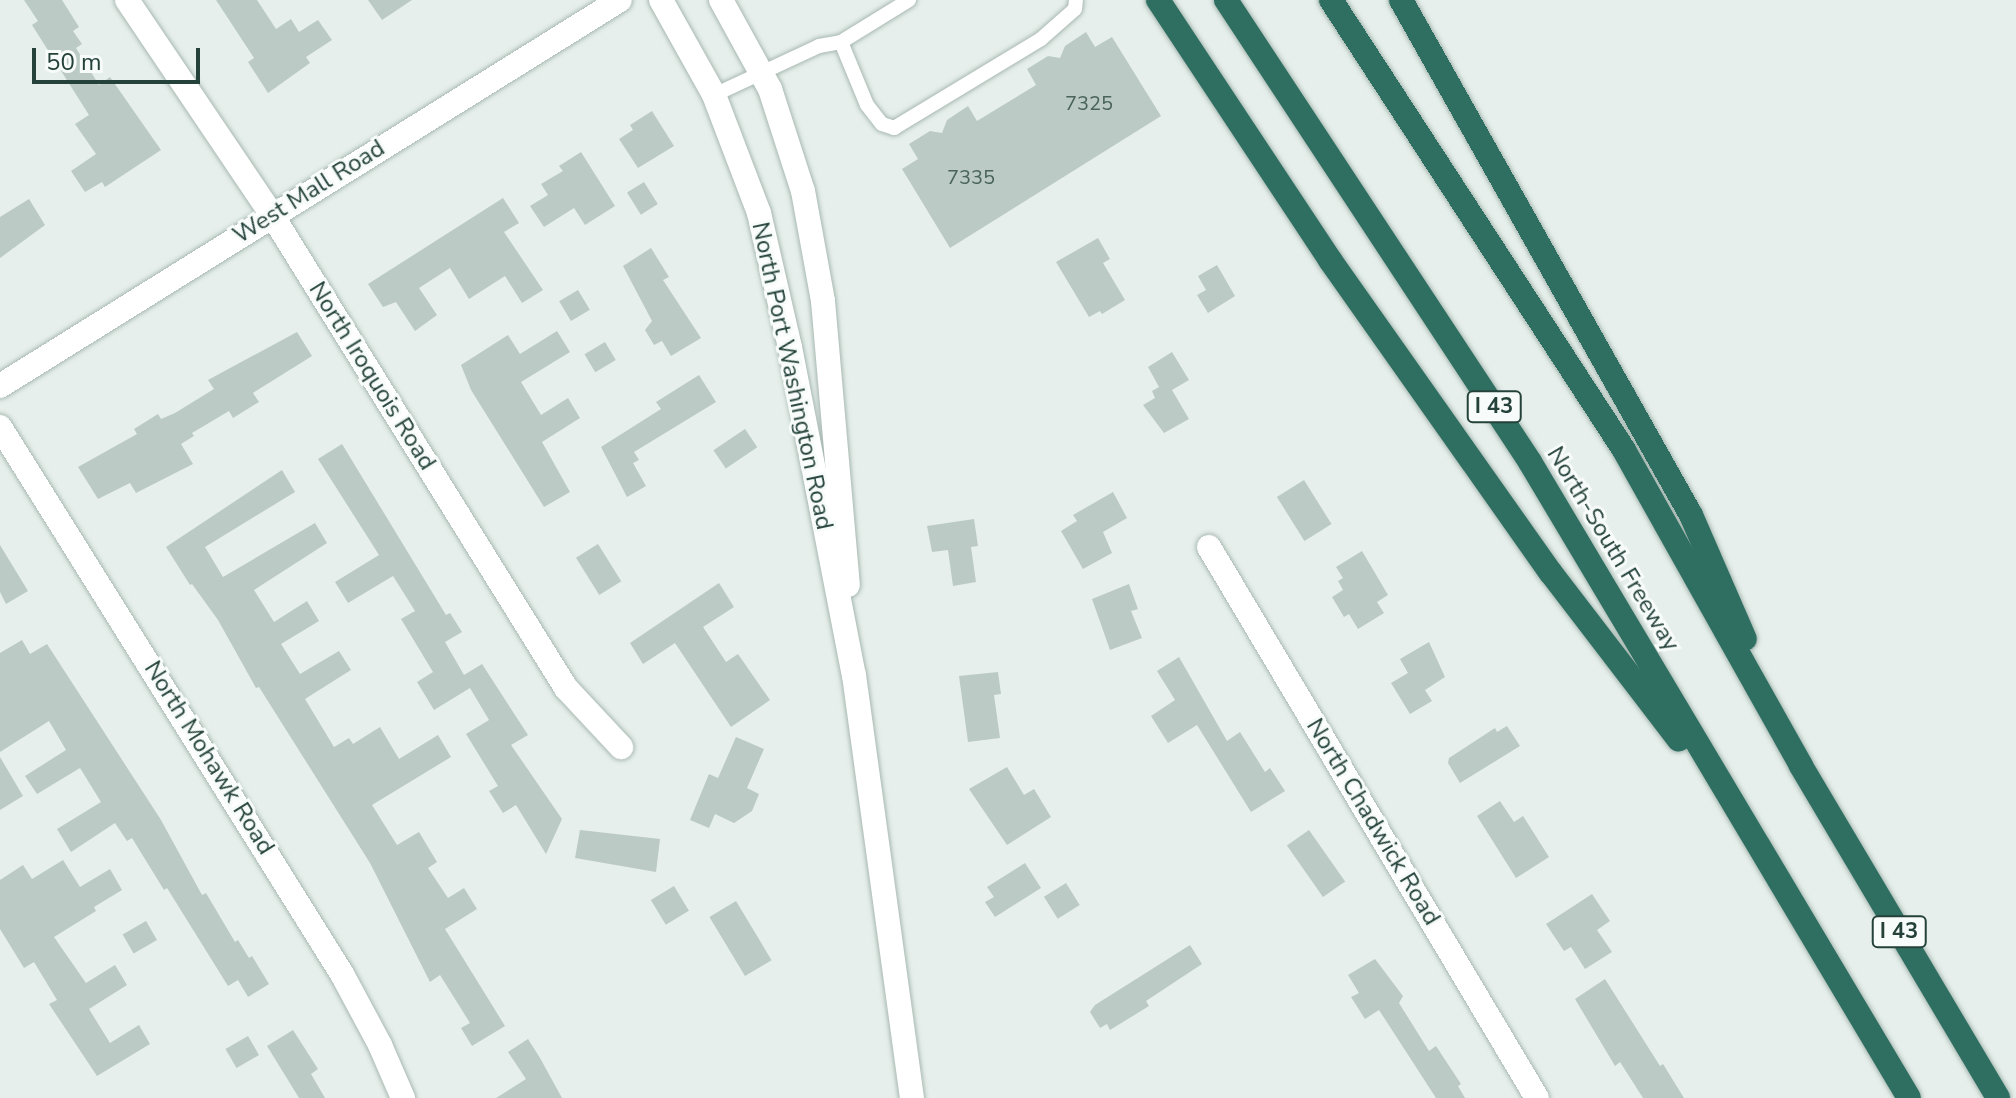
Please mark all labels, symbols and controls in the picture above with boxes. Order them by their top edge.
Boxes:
scale bar [36,32,204,82]
text: 50 m [46,46,102,78]
house number: 7325 [1065,91,1113,115]
street label: West Mall Road [228,134,390,250]
house number: 7335 [947,165,995,189]
street label: North Port Washington Road [745,220,839,532]
street label: North Iroquois Road [302,277,442,475]
road number: I 43 [1466,389,1522,425]
street label: North-South Freeway [1541,442,1685,656]
street label: North Mohawk Road [138,656,280,860]
street label: North Chadwick Road [1300,713,1446,931]
road number: I 43 [1871,914,1927,950]

